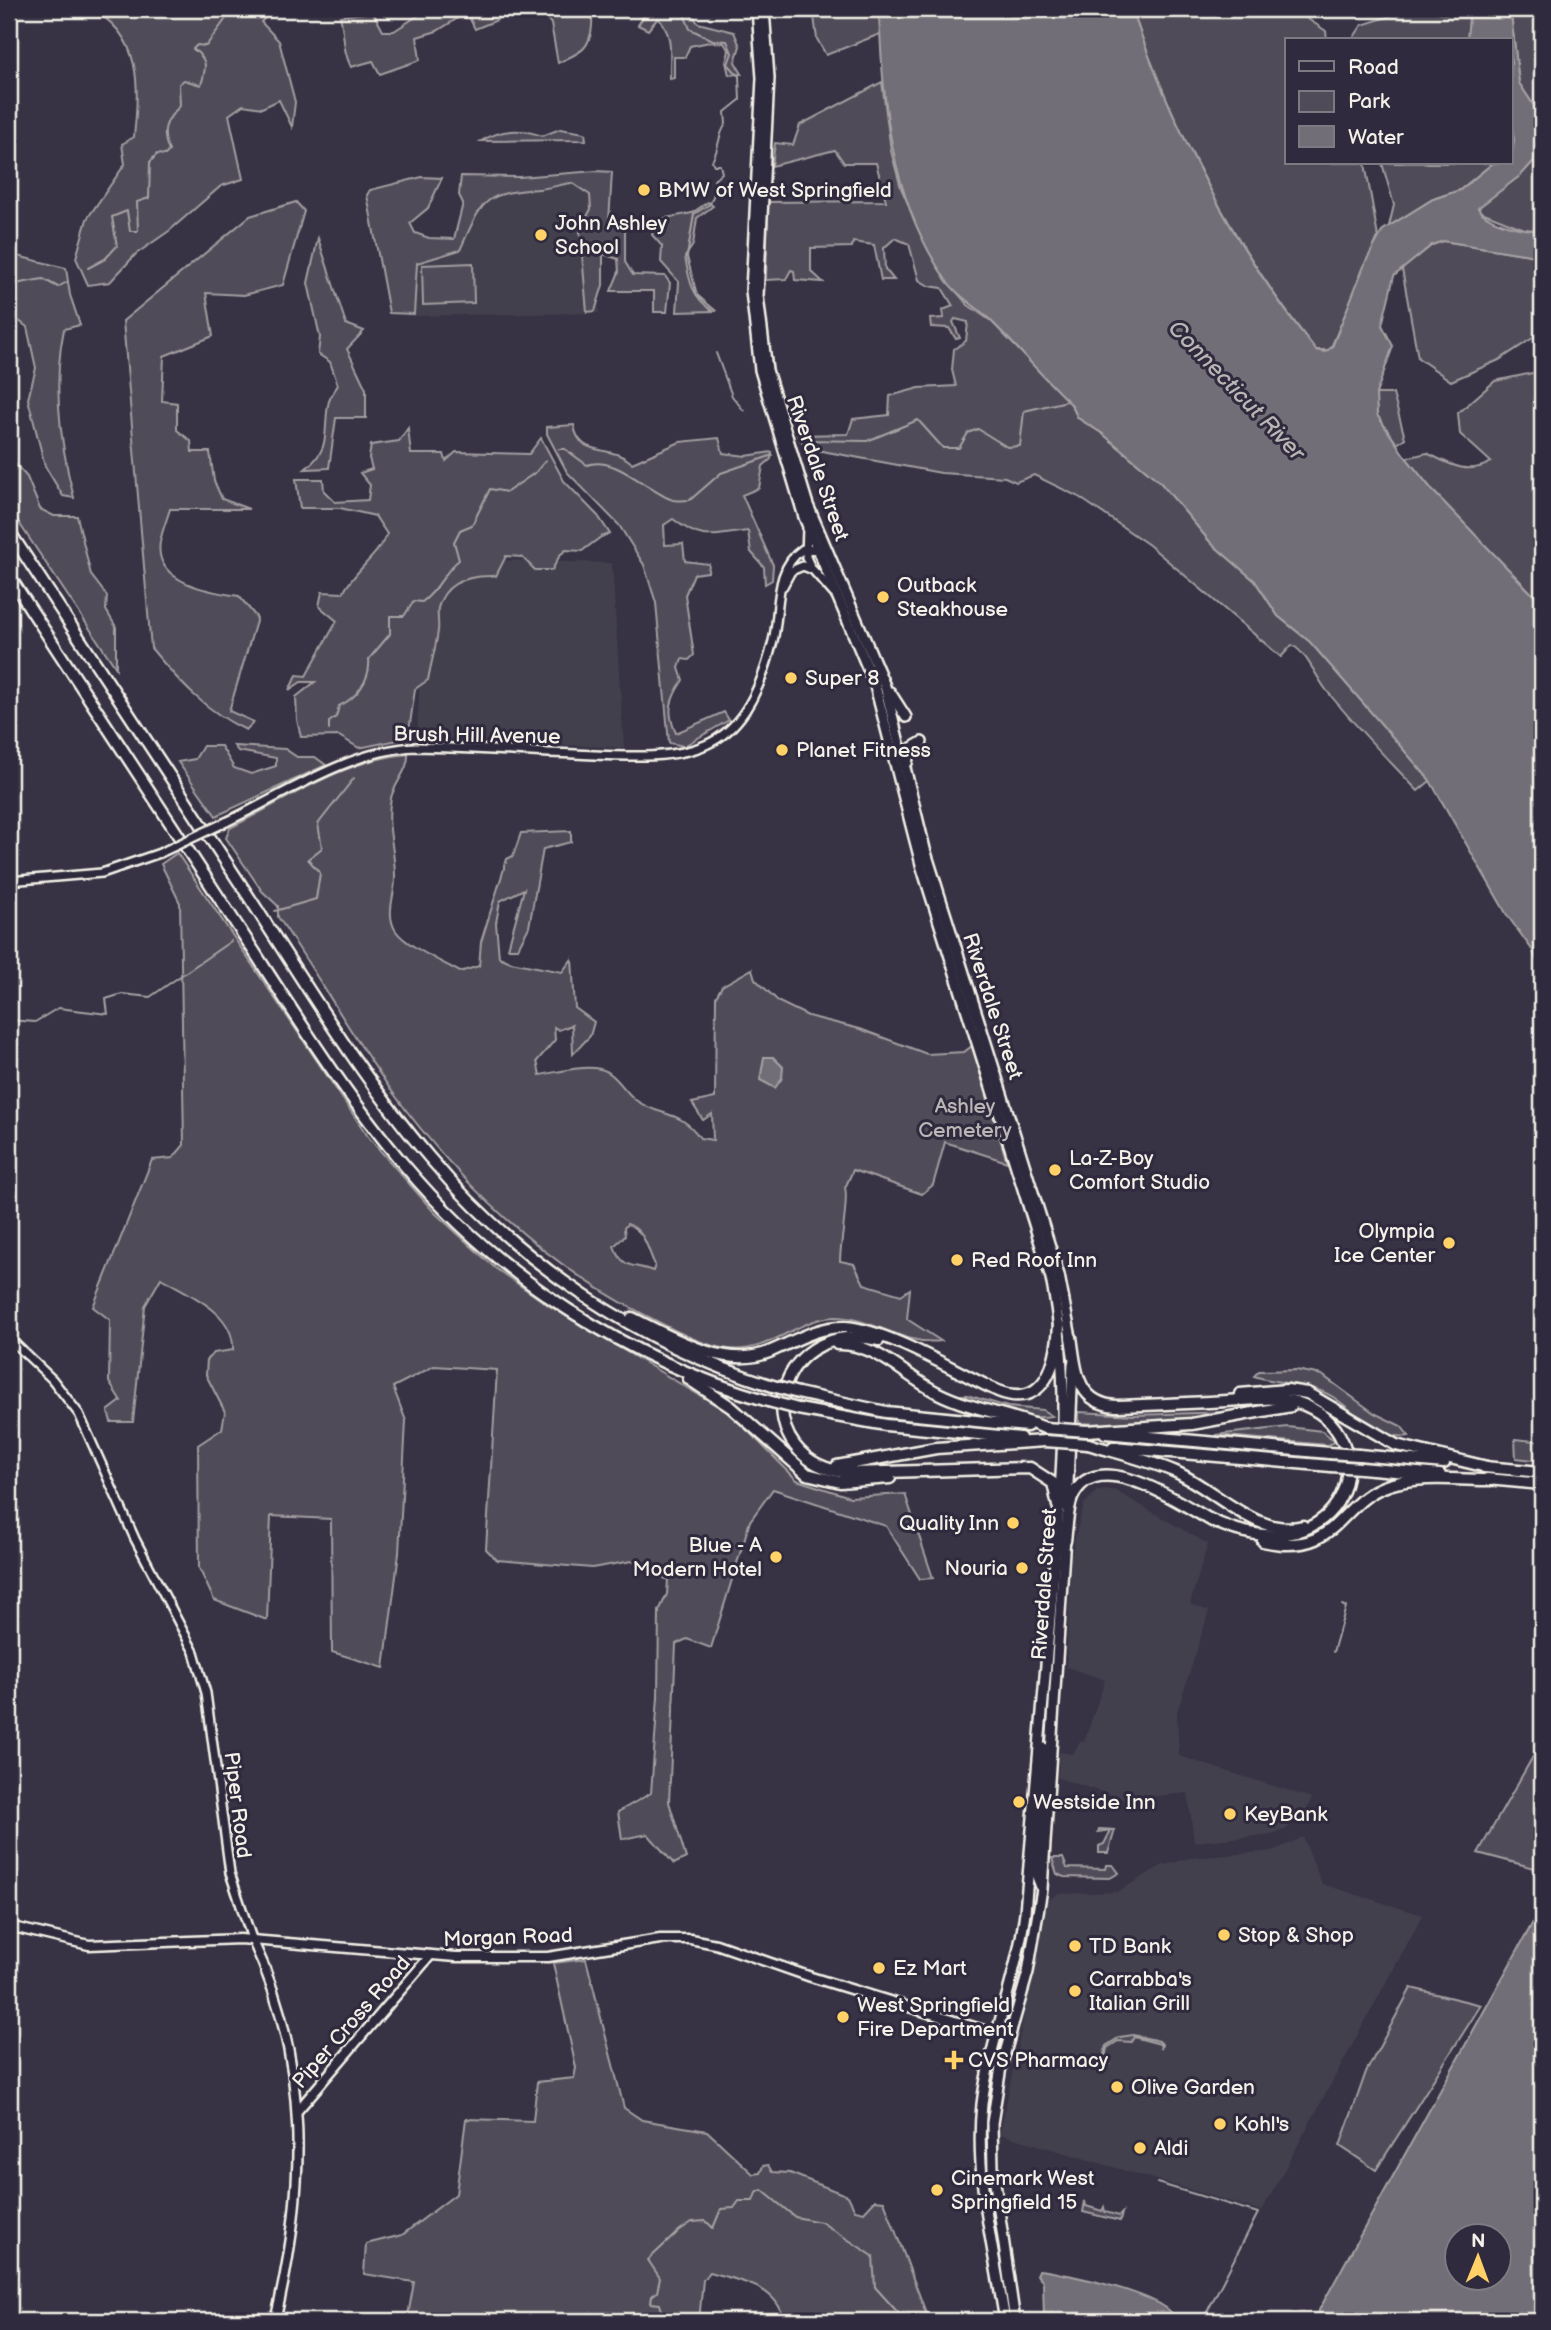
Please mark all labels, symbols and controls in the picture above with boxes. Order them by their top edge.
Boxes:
legend [1285,38,1512,164]
text: Road [1348,55,1399,80]
text: Park [1348,89,1391,114]
text: Water [1348,125,1404,150]
place label: BMW of West Springfield [658,178,892,203]
marker: BMW of West Springfield [636,182,652,198]
place label: John Ashley School [555,211,667,260]
marker: John Ashley School [533,227,549,243]
water label: Connecticut River [1162,315,1312,468]
street label: Riverdale Street [781,392,854,545]
place label: Outback Steakhouse [897,573,1008,622]
marker: Outback Steakhouse [875,589,891,605]
place label: Super 8 [805,666,880,691]
marker: Super 8 [783,670,799,686]
street label: Brush Hill Avenue [393,722,561,749]
place label: Planet Fitness [796,738,931,763]
marker: Planet Fitness [774,742,790,758]
street label: Riverdale Street [957,930,1028,1083]
park label: Ashley Cemetery [918,1094,1012,1143]
place label: La-Z-Boy Comfort Studio [1069,1146,1210,1195]
marker: La-Z-Boy Comfort Studio [1047,1162,1063,1178]
place label: Olympia Ice Center [1334,1219,1435,1268]
marker: Olympia Ice Center [1441,1235,1457,1251]
place label: Red Roof Inn [971,1248,1097,1273]
marker: Red Roof Inn [949,1252,965,1268]
street label: Riverdale Street [1027,1507,1062,1661]
place label: Quality Inn [899,1511,999,1536]
marker: Quality Inn [1005,1515,1021,1531]
place label: Blue - A Modern Hotel [632,1533,762,1582]
marker: Blue - A Modern Hotel [768,1549,784,1565]
place label: Nouria [944,1556,1008,1581]
marker: Nouria [1014,1560,1030,1576]
street label: Piper Road [219,1751,256,1860]
place label: Westside Inn [1033,1790,1156,1815]
marker: Westside Inn [1011,1794,1027,1810]
place label: KeyBank [1244,1802,1328,1827]
marker: KeyBank [1222,1806,1238,1822]
street label: Morgan Road [443,1923,573,1952]
place label: Stop & Shop [1238,1923,1354,1948]
marker: Stop & Shop [1216,1927,1232,1943]
place label: TD Bank [1089,1934,1172,1959]
marker: TD Bank [1067,1938,1083,1954]
street label: Piper Cross Road [287,1951,416,2094]
place label: Ez Mart [893,1956,967,1981]
marker: Ez Mart [871,1960,887,1976]
place label: Carrabba's Italian Grill [1089,1967,1192,2016]
marker: Carrabba's Italian Grill [1067,1983,1083,1999]
place label: West Springfield Fire Department [857,1993,1014,2042]
marker: West Springfield Fire Department [835,2009,851,2025]
place label: CVS Pharmacy [968,2048,1109,2073]
marker: CVS Pharmacy [946,2052,962,2068]
place label: Olive Garden [1131,2075,1255,2100]
marker: Olive Garden [1109,2079,1125,2095]
place label: Kohl's [1234,2112,1289,2137]
marker: Kohl's [1212,2116,1228,2132]
place label: Aldi [1154,2136,1188,2161]
marker: Aldi [1132,2140,1148,2156]
place label: Cinemark West Springfield 15 [951,2166,1095,2215]
marker: Cinemark West Springfield 15 [929,2182,945,2198]
north arrow [1442,2222,1512,2292]
text: N [1471,2230,1486,2253]

